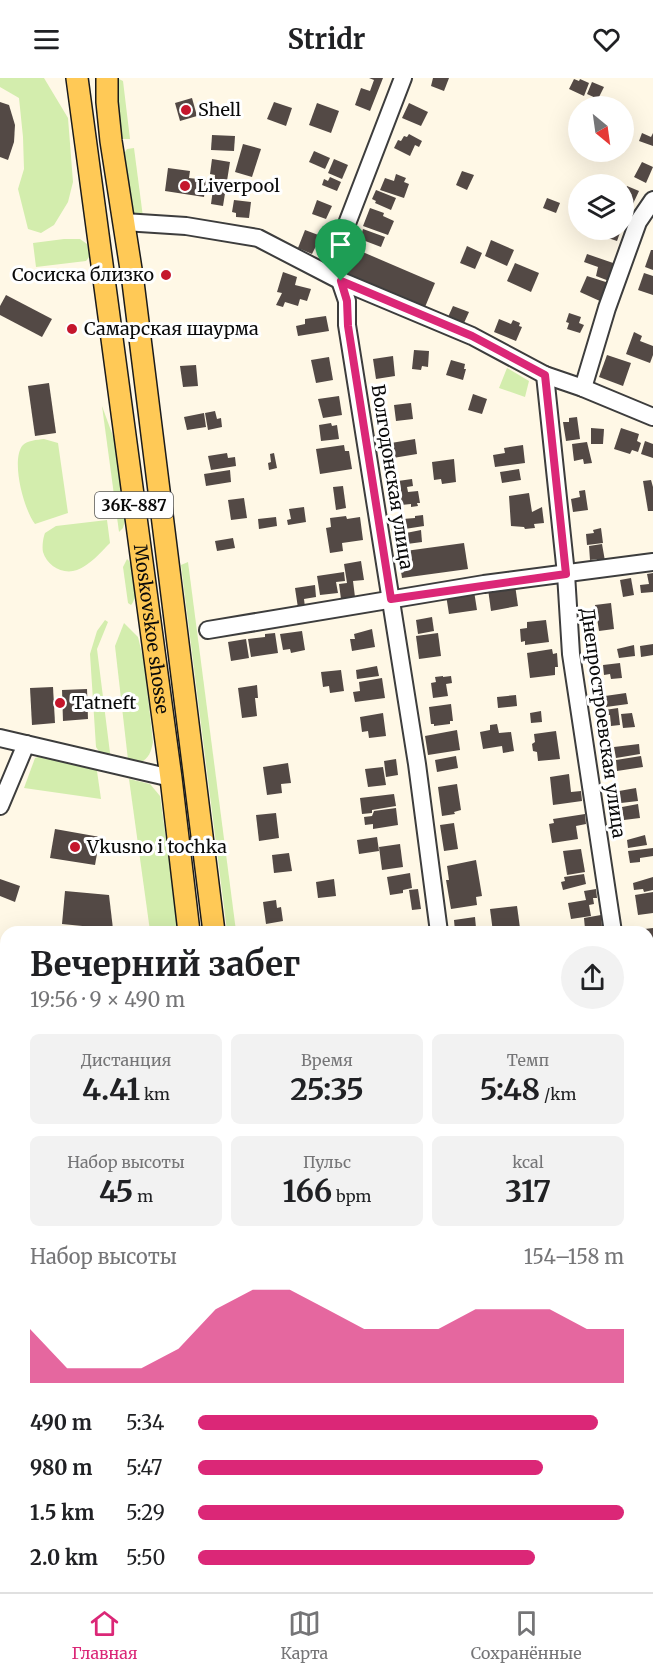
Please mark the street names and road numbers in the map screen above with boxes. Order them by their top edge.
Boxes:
street label: Волгодонская улица [367,383,419,571]
road number: 36К-887 [95,492,173,518]
street label: Moskovskoe shosse [129,543,174,715]
street label: Днепростроевская улица [576,606,631,840]

